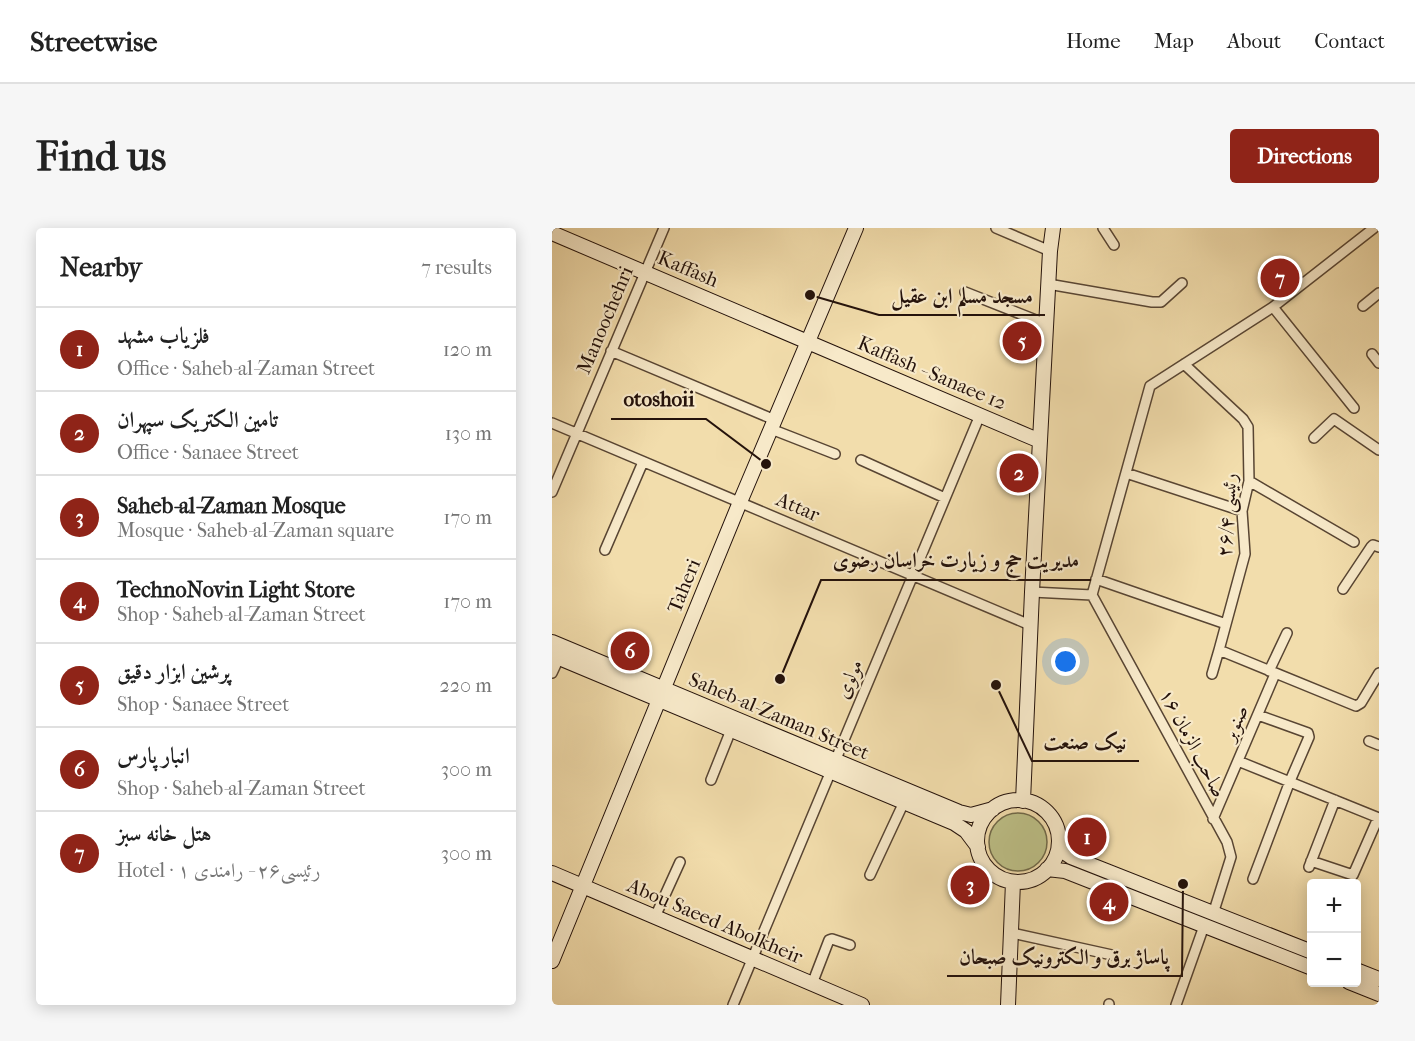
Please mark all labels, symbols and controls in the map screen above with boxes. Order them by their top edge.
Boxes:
text: Streetwise [30,25,157,58]
text: Home [1066,29,1121,53]
text: Map [1154,29,1194,53]
text: About [1227,29,1281,53]
text: Contact [1314,29,1385,53]
button: Directions [1230,129,1379,183]
text: Find us [36,132,166,181]
street label: Kaffash [654,246,722,292]
text: Nearby [60,252,142,283]
text: 7 results [421,256,492,279]
pin: 7 [1260,256,1300,300]
street label: Manoochehri [572,263,638,377]
callout: مسجد مسلم ابن عقیل [879,276,1045,315]
text: مسجد مسلم ابن عقیل [891,284,1033,317]
pin: 5 [1002,318,1042,364]
text: فلزیاب مشهد [117,323,210,349]
street label: Kaffash - Sanaee 12 [854,331,1010,415]
text: 1 [76,338,83,361]
text: 120 m [443,338,492,361]
text: Office · Saheb-al-Zaman Street [117,357,375,380]
callout: otoshoii [611,380,706,419]
text: otoshoii [624,387,695,411]
text: تامین الکتریک سپهران [117,407,278,433]
text: 2 [74,422,85,445]
text: 130 m [445,422,492,445]
text: Office · Sanaee Street [117,441,299,464]
pin: 2 [1000,450,1038,496]
street label: رئیسی ۲۶/۴ [1213,472,1244,558]
street label: Attar [772,487,824,527]
text: Saheb-al-Zaman Mosque [117,493,346,519]
text: 3 [75,506,84,529]
text: 170 m [443,506,492,529]
text: Mosque · Saheb-al-Zaman square [117,519,394,542]
callout: مدیریت حج و زیارت خراسان رضوی [821,541,1091,580]
text: مدیریت حج و زیارت خراسان رضوی [833,548,1079,578]
street label: Taheri [663,555,705,616]
text: TechnoNovin Light Store [117,577,355,603]
text: 4 [74,590,85,613]
text: 170 m [443,590,492,613]
text: Shop · Saheb-al-Zaman Street [117,603,366,626]
pin: 6 [610,628,650,674]
your location [1051,647,1080,676]
street label: مولوی [831,656,868,702]
text: پرشین ابزار دقیق [117,659,230,685]
street label: Saheb-al-Zaman Street [685,668,873,764]
text: 5 [75,674,84,697]
text: 220 m [439,674,492,697]
street label: صاحب الزمان ۱۶ [1153,685,1231,802]
text: Shop · Sanaee Street [117,693,289,716]
street label: صنوبر [1216,702,1254,747]
callout: نیک صنعت [1032,722,1139,761]
text: نیک صنعت [1043,730,1127,754]
text: انبار پارس [117,743,190,769]
text: 6 [74,758,85,781]
text: 300 m [441,758,492,781]
text: Shop · Saheb-al-Zaman Street [117,777,366,800]
pin: 1 [1068,814,1106,860]
text: هتل خانه سبز [117,821,211,847]
text: 7 [75,842,84,865]
text: 300 m [441,842,492,865]
text: Hotel · رئیسی۲۶ - رامندی ۱ [117,859,320,882]
pin: 3 [950,862,990,908]
street label: Abou Saeed Abolkheir [623,873,807,969]
map controls [1307,879,1361,987]
button: + [1307,879,1361,933]
pin: 4 [1090,880,1128,924]
button: − [1307,933,1361,987]
callout: پاساژ برق و الکترونیک صبحان [947,937,1182,976]
text: پاساژ برق و الکترونیک صبحان [959,945,1171,972]

